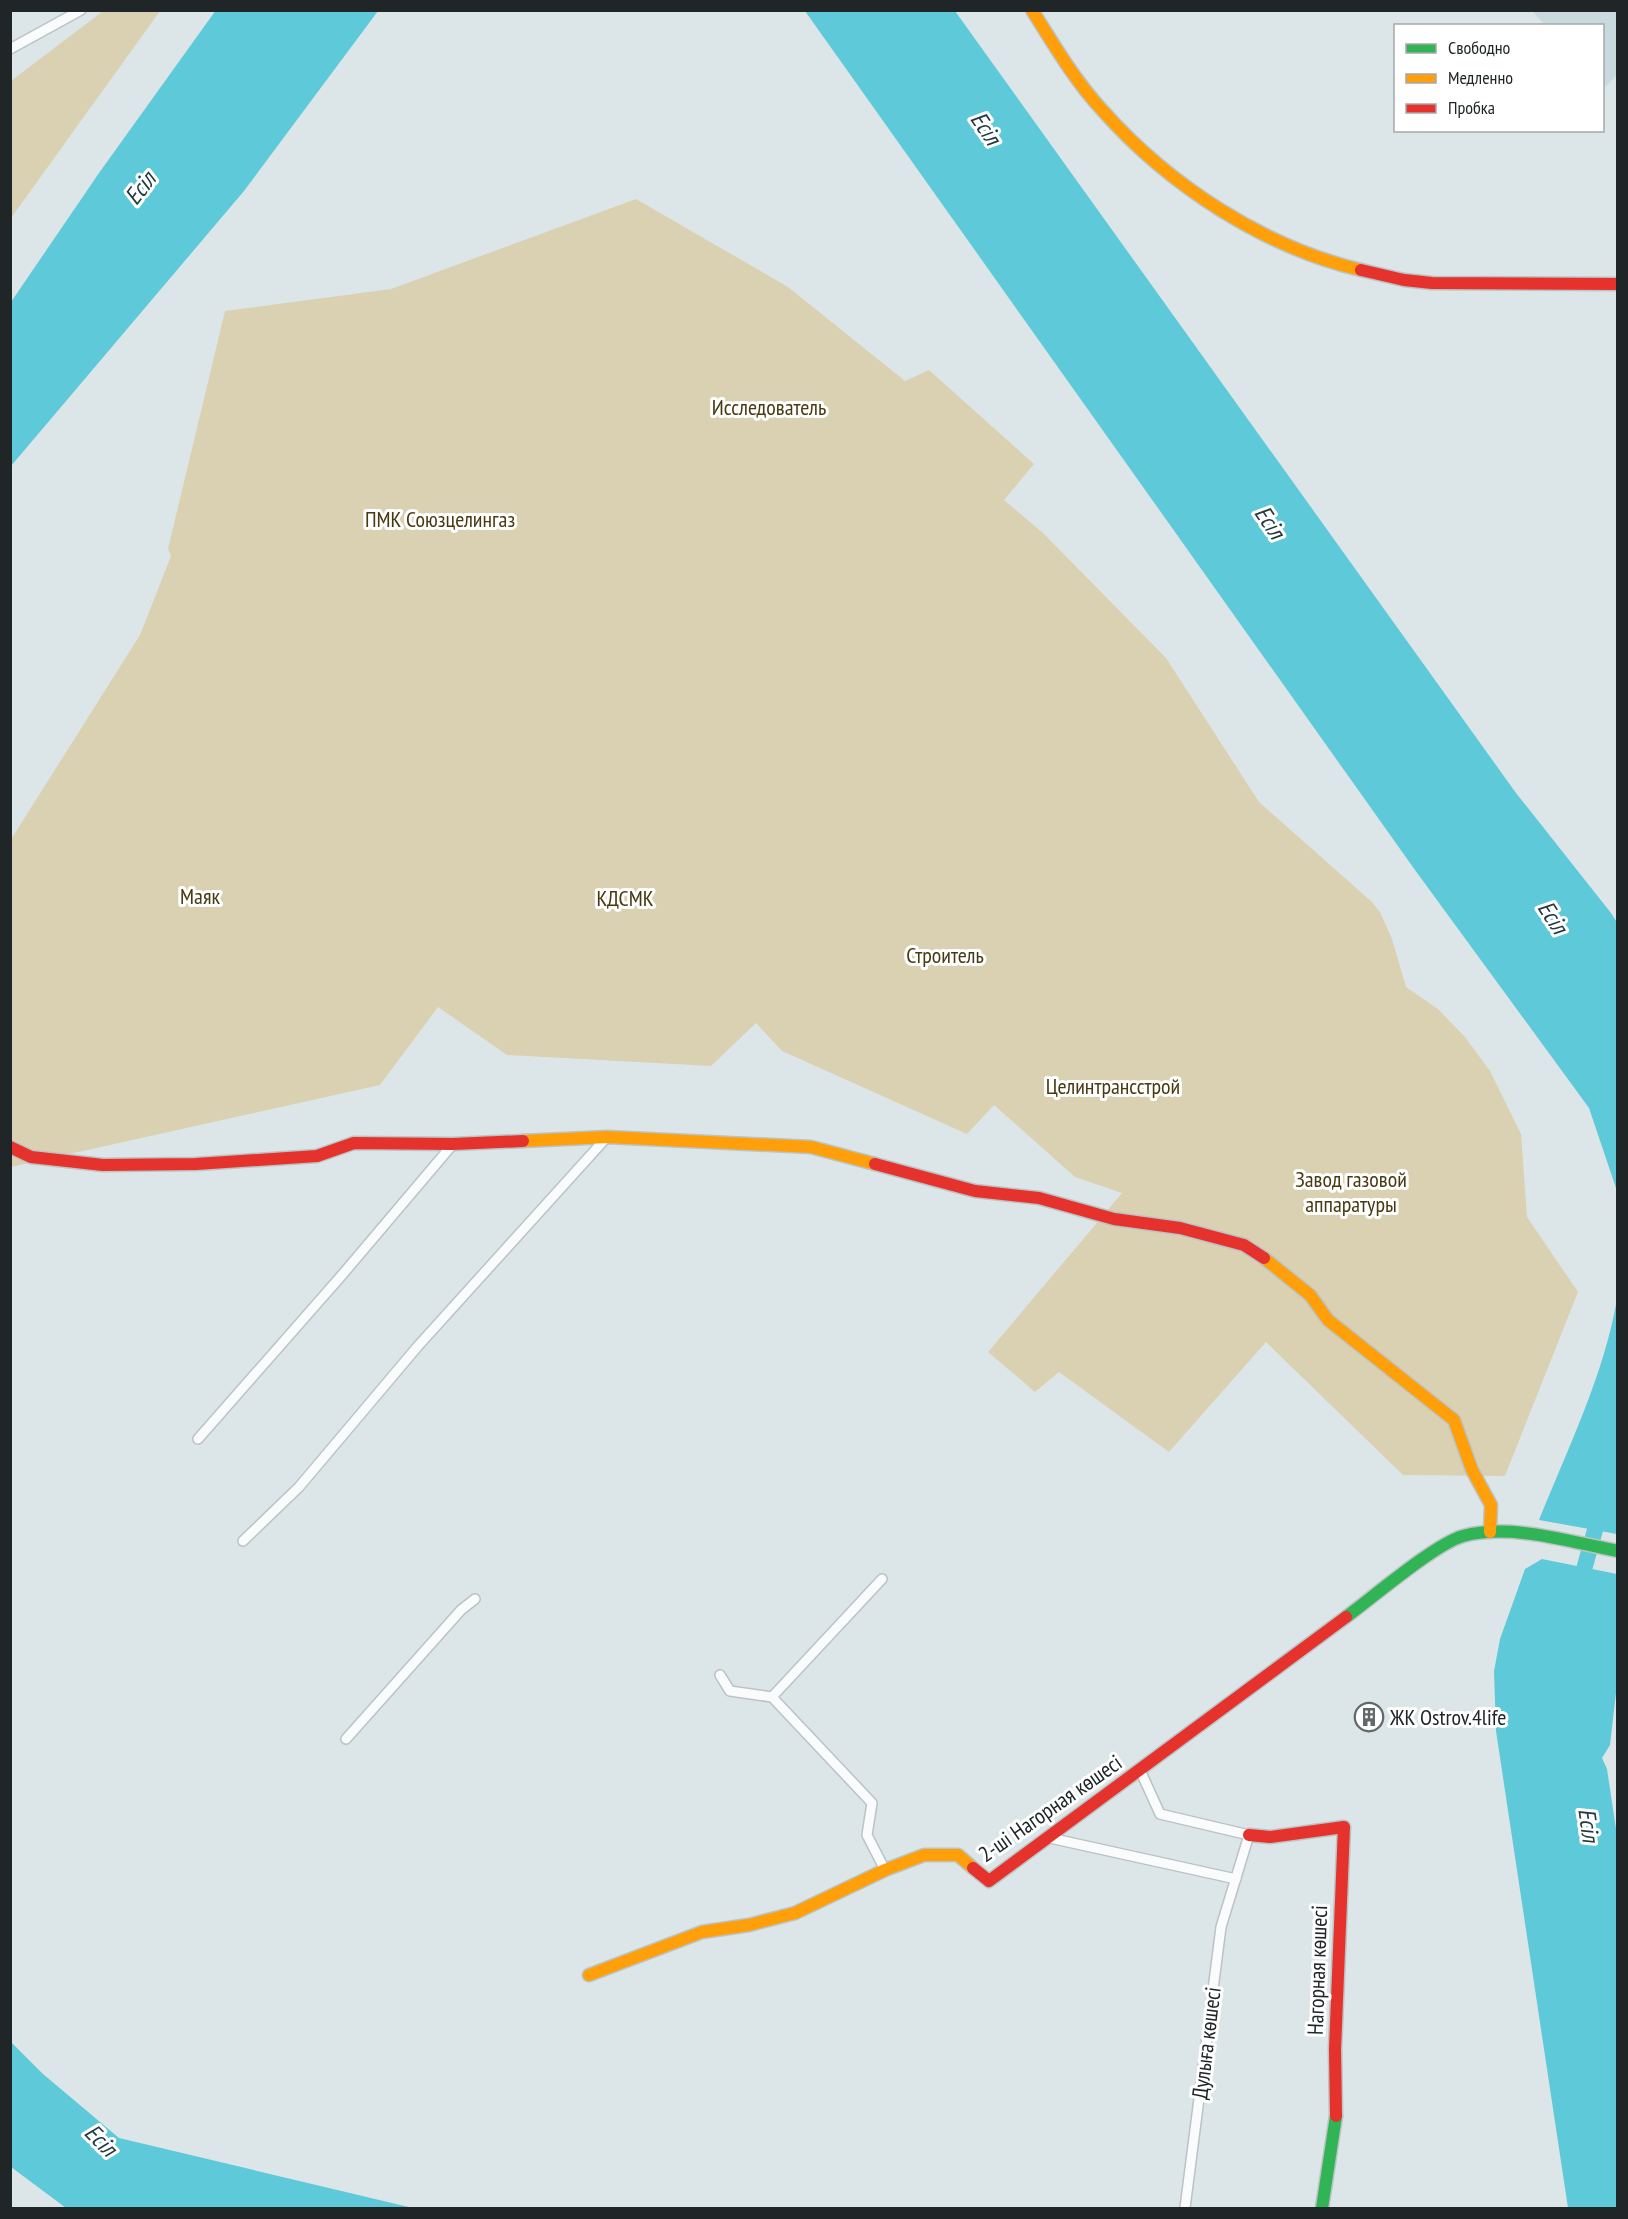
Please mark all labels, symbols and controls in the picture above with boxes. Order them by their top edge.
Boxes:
legend [1394,24,1604,132]
text: Свободно [1448,36,1511,59]
text: Медленно [1448,66,1513,89]
text: Пробка [1448,96,1495,119]
water label: Есіл [964,105,1010,153]
water label: Есіл [117,163,164,211]
park label: Исследователь [712,393,826,421]
water label: Есіл [1248,499,1294,547]
park label: ПМК Союзцелингаз [365,505,515,533]
park label: Маяк [180,882,220,910]
park label: КДСМК [596,884,654,912]
water label: Есіл [1531,894,1576,941]
park label: Строитель [906,941,984,969]
park label: Целинтрансстрой [1046,1072,1180,1100]
park label: Завод газовой аппаратуры [1295,1165,1407,1218]
building icon: ЖК Ostrov.4life [1353,1701,1385,1733]
place label: ЖК Ostrov.4life [1389,1703,1506,1731]
street label: 2-ші Нагорная көшесі [973,1748,1127,1868]
water label: Есіл [1571,1806,1607,1846]
street label: Нагорная көшесі [1301,1905,1333,2035]
street label: Дулыға көшесі [1185,1985,1227,2101]
water label: Есіл [78,2117,125,2164]

